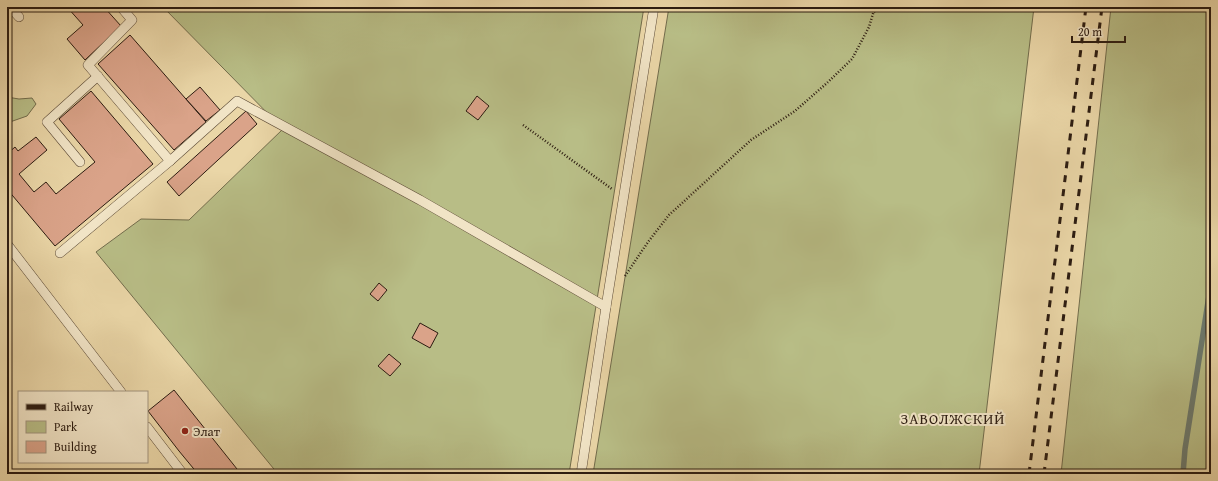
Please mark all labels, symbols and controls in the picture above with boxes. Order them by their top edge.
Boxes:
scale bar [1072,18,1125,44]
text: 20 m [1078,23,1102,40]
legend [18,391,148,463]
text: Railway [54,398,93,415]
district label: ЗАВОЛЖСКИЙ [901,408,1005,429]
text: Park [54,418,78,435]
place label: Элат [193,422,221,441]
marker: Элат [180,426,190,436]
text: Building [54,438,97,455]

